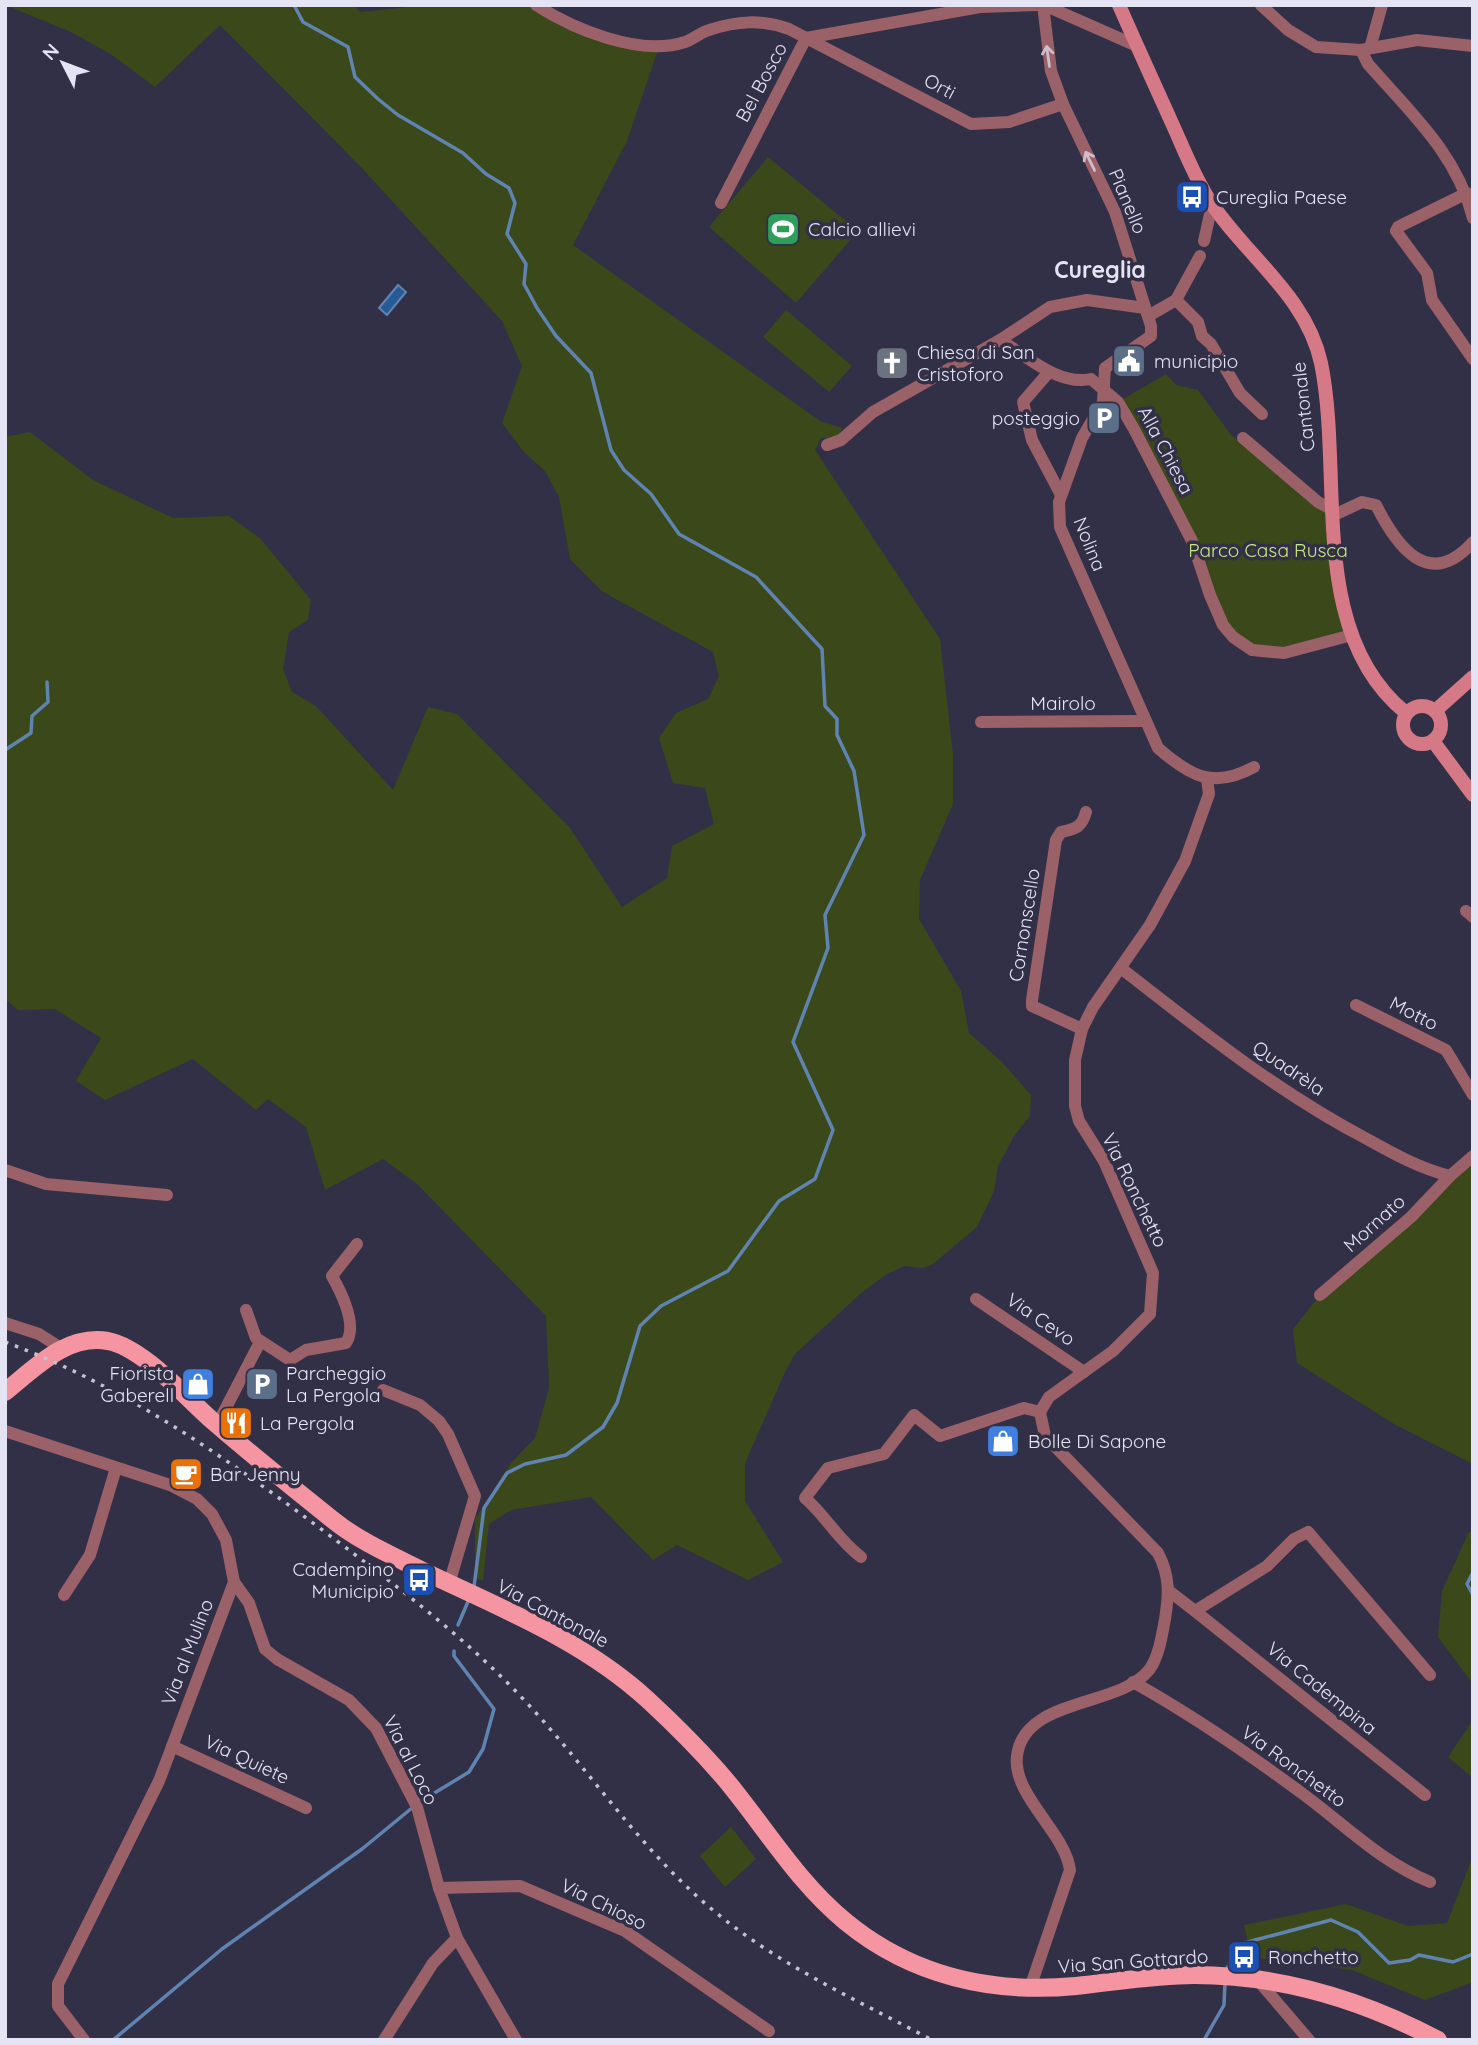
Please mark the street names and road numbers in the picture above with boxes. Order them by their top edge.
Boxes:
street label: Bel Bosco [730,38,792,126]
street label: Orti [920,68,960,104]
street label: Pianello [1104,165,1152,237]
street label: Cantonale [1286,361,1320,453]
street label: Alla Chiesa [1133,402,1199,498]
street label: Nolina [1068,513,1112,575]
street label: Mairolo [1030,691,1096,715]
street label: Cornonscello [1003,867,1045,983]
street label: Motto [1386,991,1442,1035]
street label: Quadrèla [1248,1035,1330,1101]
street label: Via Ronchetto [1097,1129,1173,1251]
street label: Mornato [1338,1189,1410,1257]
street label: Via Cevo [1002,1287,1080,1351]
street label: Via Cantonale [493,1573,613,1653]
street label: Via al Mulino [156,1595,218,1709]
street label: Via Cadempina [1262,1636,1382,1740]
street label: Via al Loco [378,1711,444,1809]
street label: Via Ronchetto [1237,1720,1351,1812]
street label: Via Quiete [201,1729,293,1789]
street label: Via Chioso [557,1873,651,1935]
street label: Via San Gottardo [1057,1944,1209,1978]

